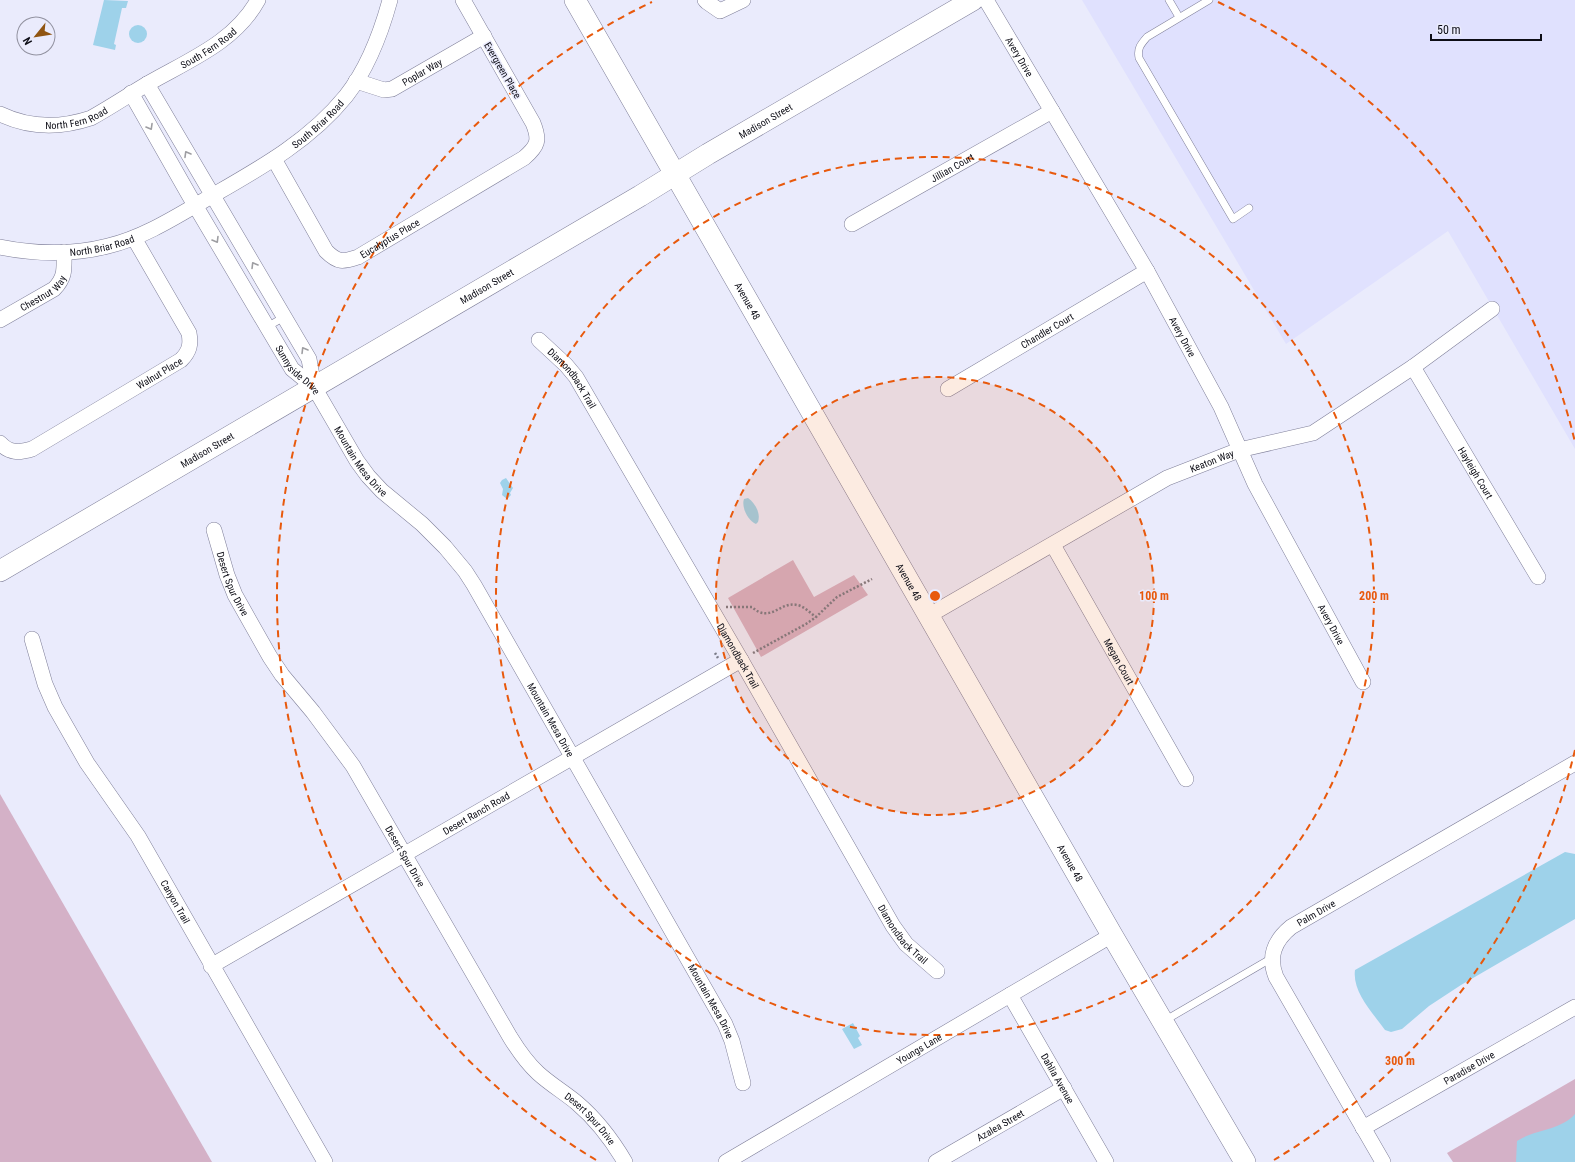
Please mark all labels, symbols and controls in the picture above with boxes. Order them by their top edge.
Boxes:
north arrow [16,16,56,56]
scale bar [1431,16,1541,42]
text: 50 m [1437,23,1461,37]
street label: South Fern Road [179,26,239,71]
text: N [20,34,35,47]
street label: Avery Drive [1003,35,1035,79]
street label: Evergreen Place [482,40,523,101]
street label: Poplar Way [400,56,444,88]
street label: South Briar Road [290,98,346,151]
street label: Madison Street [737,101,794,141]
street label: North Fern Road [45,105,110,131]
one-way arrow [146,123,153,130]
one-way arrow [185,151,192,158]
street label: Jillian Court [929,151,976,184]
street label: Eucalyptus Place [358,216,422,260]
street label: North Briar Road [69,233,136,258]
one-way arrow [211,236,218,243]
one-way arrow [251,262,259,269]
street label: Madison Street [458,266,515,306]
street label: Chestnut Way [18,274,68,313]
street label: Avenue 48 [732,281,762,322]
street label: Chandler Court [1019,311,1075,351]
street label: Avery Drive [1167,315,1198,359]
street label: Sunnyside Drive [273,343,322,397]
street label: Diamondback Trail [545,346,598,410]
one-way arrow [301,347,309,354]
street label: Walnut Place [135,355,185,391]
street label: Mountain Mesa Drive [332,425,389,499]
street label: Madison Street [179,430,236,470]
street label: Hayleigh Court [1456,445,1495,501]
street label: Keaton Way [1188,448,1235,475]
street label: Desert Spur Drive [215,550,251,618]
street label: Avenue 48 [894,562,924,603]
centre of rings [928,589,942,603]
text: 100 m [1139,589,1169,603]
text: 200 m [1359,589,1389,603]
street label: Avery Drive [1316,603,1347,647]
street label: Diamondback Trail [715,622,761,690]
street label: Megan Court [1101,637,1136,687]
street label: Mountain Mesa Drive [525,681,576,759]
street label: Desert Ranch Road [441,790,512,837]
street label: Desert Spur Drive [383,824,427,889]
street label: Avenue 48 [1055,843,1085,884]
street label: Canyon Trail [158,878,192,926]
street label: Palm Drive [1295,898,1338,928]
street label: Diamondback Trail [876,903,930,966]
street label: Mountain Mesa Drive [686,962,735,1040]
street label: Youngs Lane [895,1031,944,1066]
street label: Paradise Drive [1442,1049,1497,1087]
street label: Dahlia Avenue [1039,1052,1076,1106]
text: 300 m [1385,1054,1415,1068]
street label: Desert Spur Drive [562,1091,617,1147]
street label: Azalea Street [975,1107,1026,1143]

